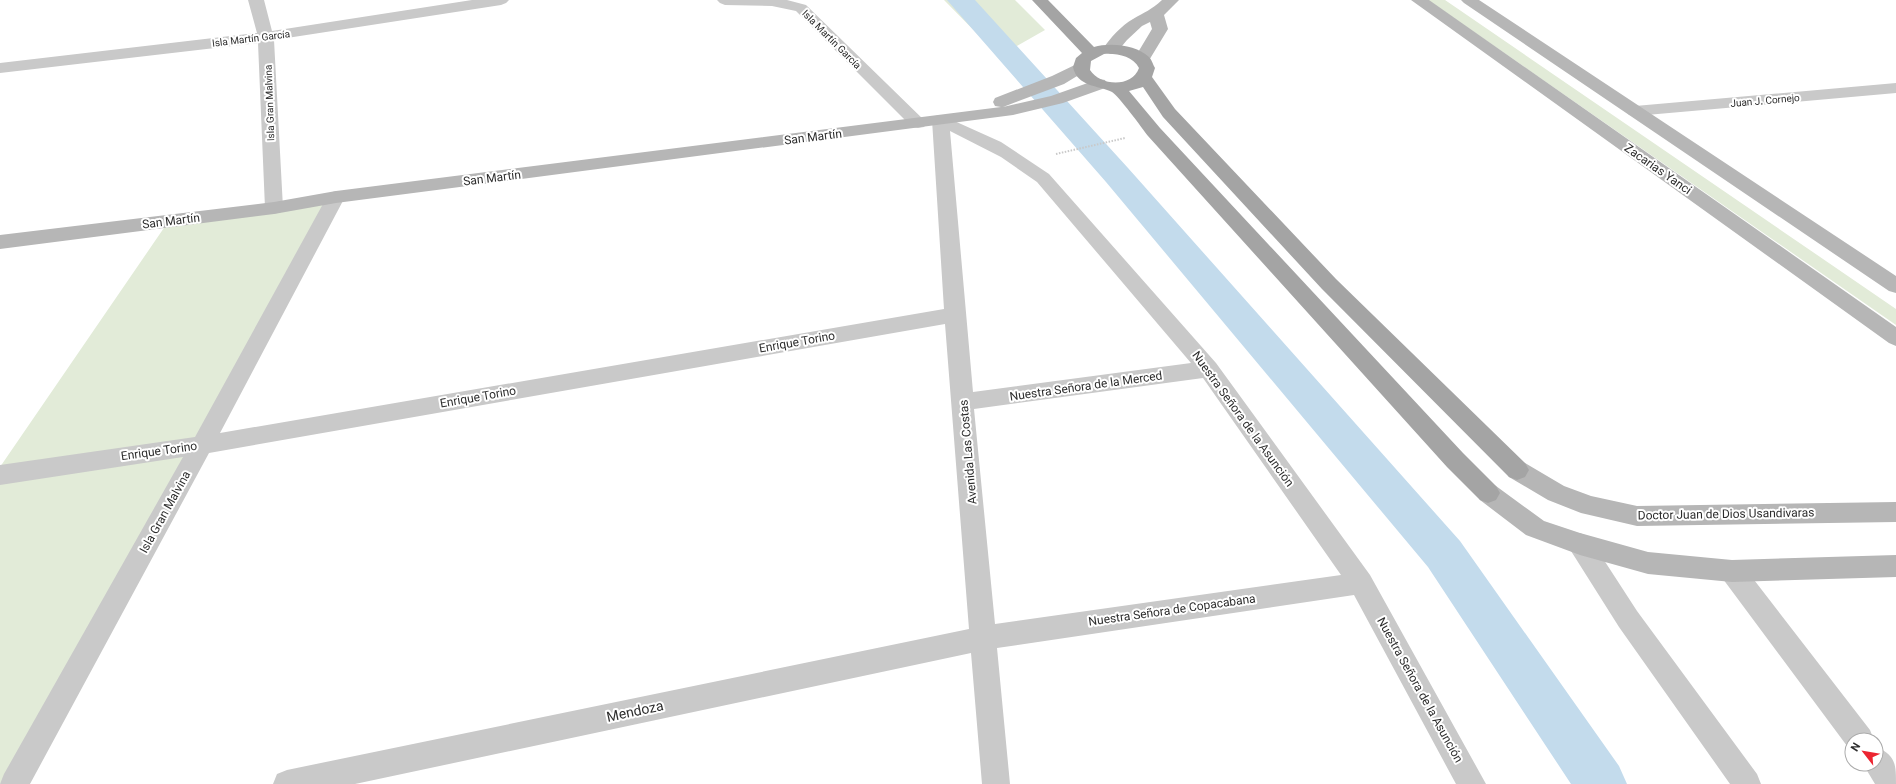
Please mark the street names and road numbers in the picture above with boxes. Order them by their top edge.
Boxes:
street label: Isla Martín García [800,8,863,71]
street label: Isla Martín García [211,28,291,49]
street label: Isla Gran Malvina [263,65,276,141]
street label: Juan J. Cornejo [1730,92,1800,109]
street label: San Martín [783,127,843,147]
street label: Zacarias Yanci [1622,141,1694,197]
street label: San Martín [462,168,522,188]
street label: San Martín [141,211,201,231]
street label: Enrique Torino [758,328,836,356]
street label: Nuestra Señora de la Asunción [1189,349,1297,489]
street label: Nuestra Señora de la Merced [1009,368,1163,404]
street label: Enrique Torino [439,383,517,411]
street label: Avenida Las Costas [956,399,980,505]
street label: Enrique Torino [120,439,198,463]
street label: Isla Gran Malvina [137,468,193,556]
street label: Doctor Juan de Dios Usandivaras [1638,505,1814,523]
street label: Nuestra Señora de Copacabana [1088,591,1256,629]
street label: Nuestra Señora de la Asunción [1374,615,1466,765]
street label: Mendoza [605,697,665,725]

